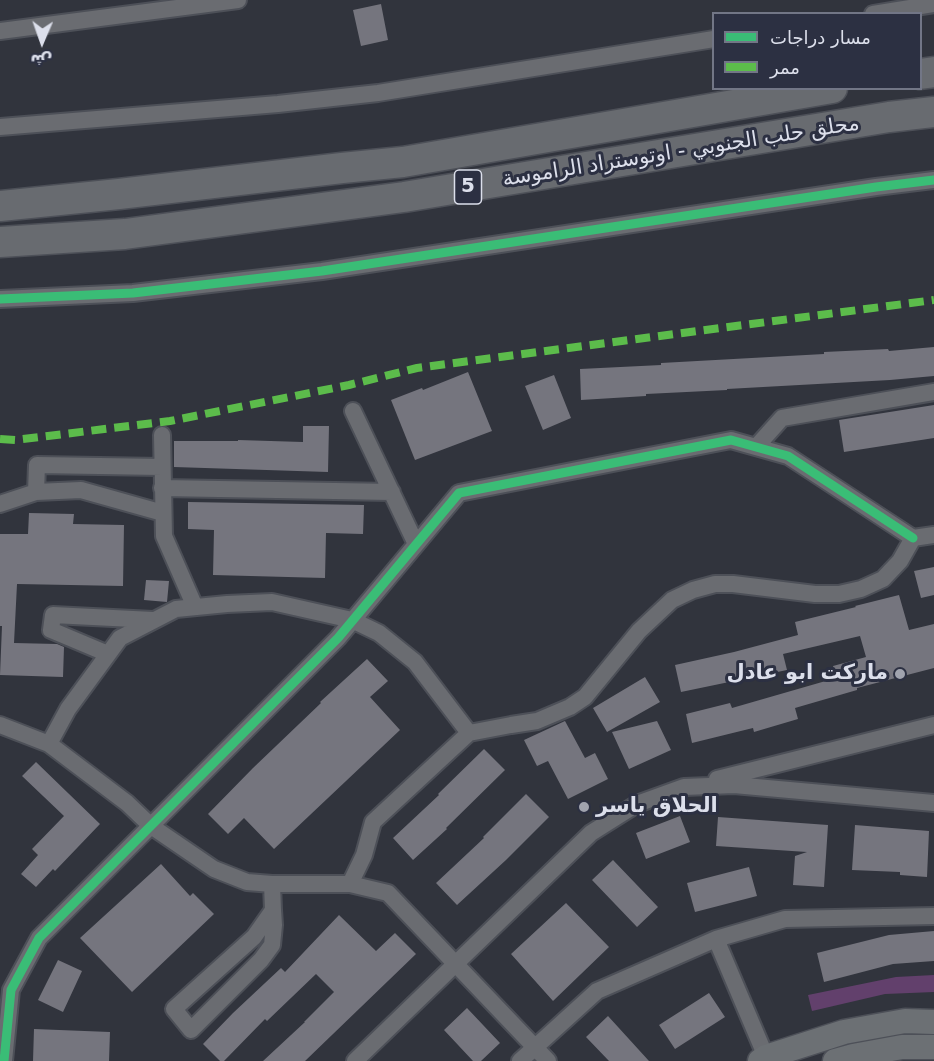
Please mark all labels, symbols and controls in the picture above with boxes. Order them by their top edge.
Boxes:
north arrow [12,12,72,72]
legend [712,12,922,90]
text: مسار دراجات [770,27,871,48]
text: ش [30,51,53,70]
text: ممر [770,57,800,78]
street label: محلق حلب الجنوبي - اوتوستراد الراموسة [501,111,861,193]
road number: 5 [454,170,482,204]
place label: ماركت ابو عادل [726,661,888,687]
marker: ماركت ابو عادل [893,667,907,681]
place label: الحلاق ياسر [596,794,718,820]
marker: الحلاق ياسر [577,800,591,814]

